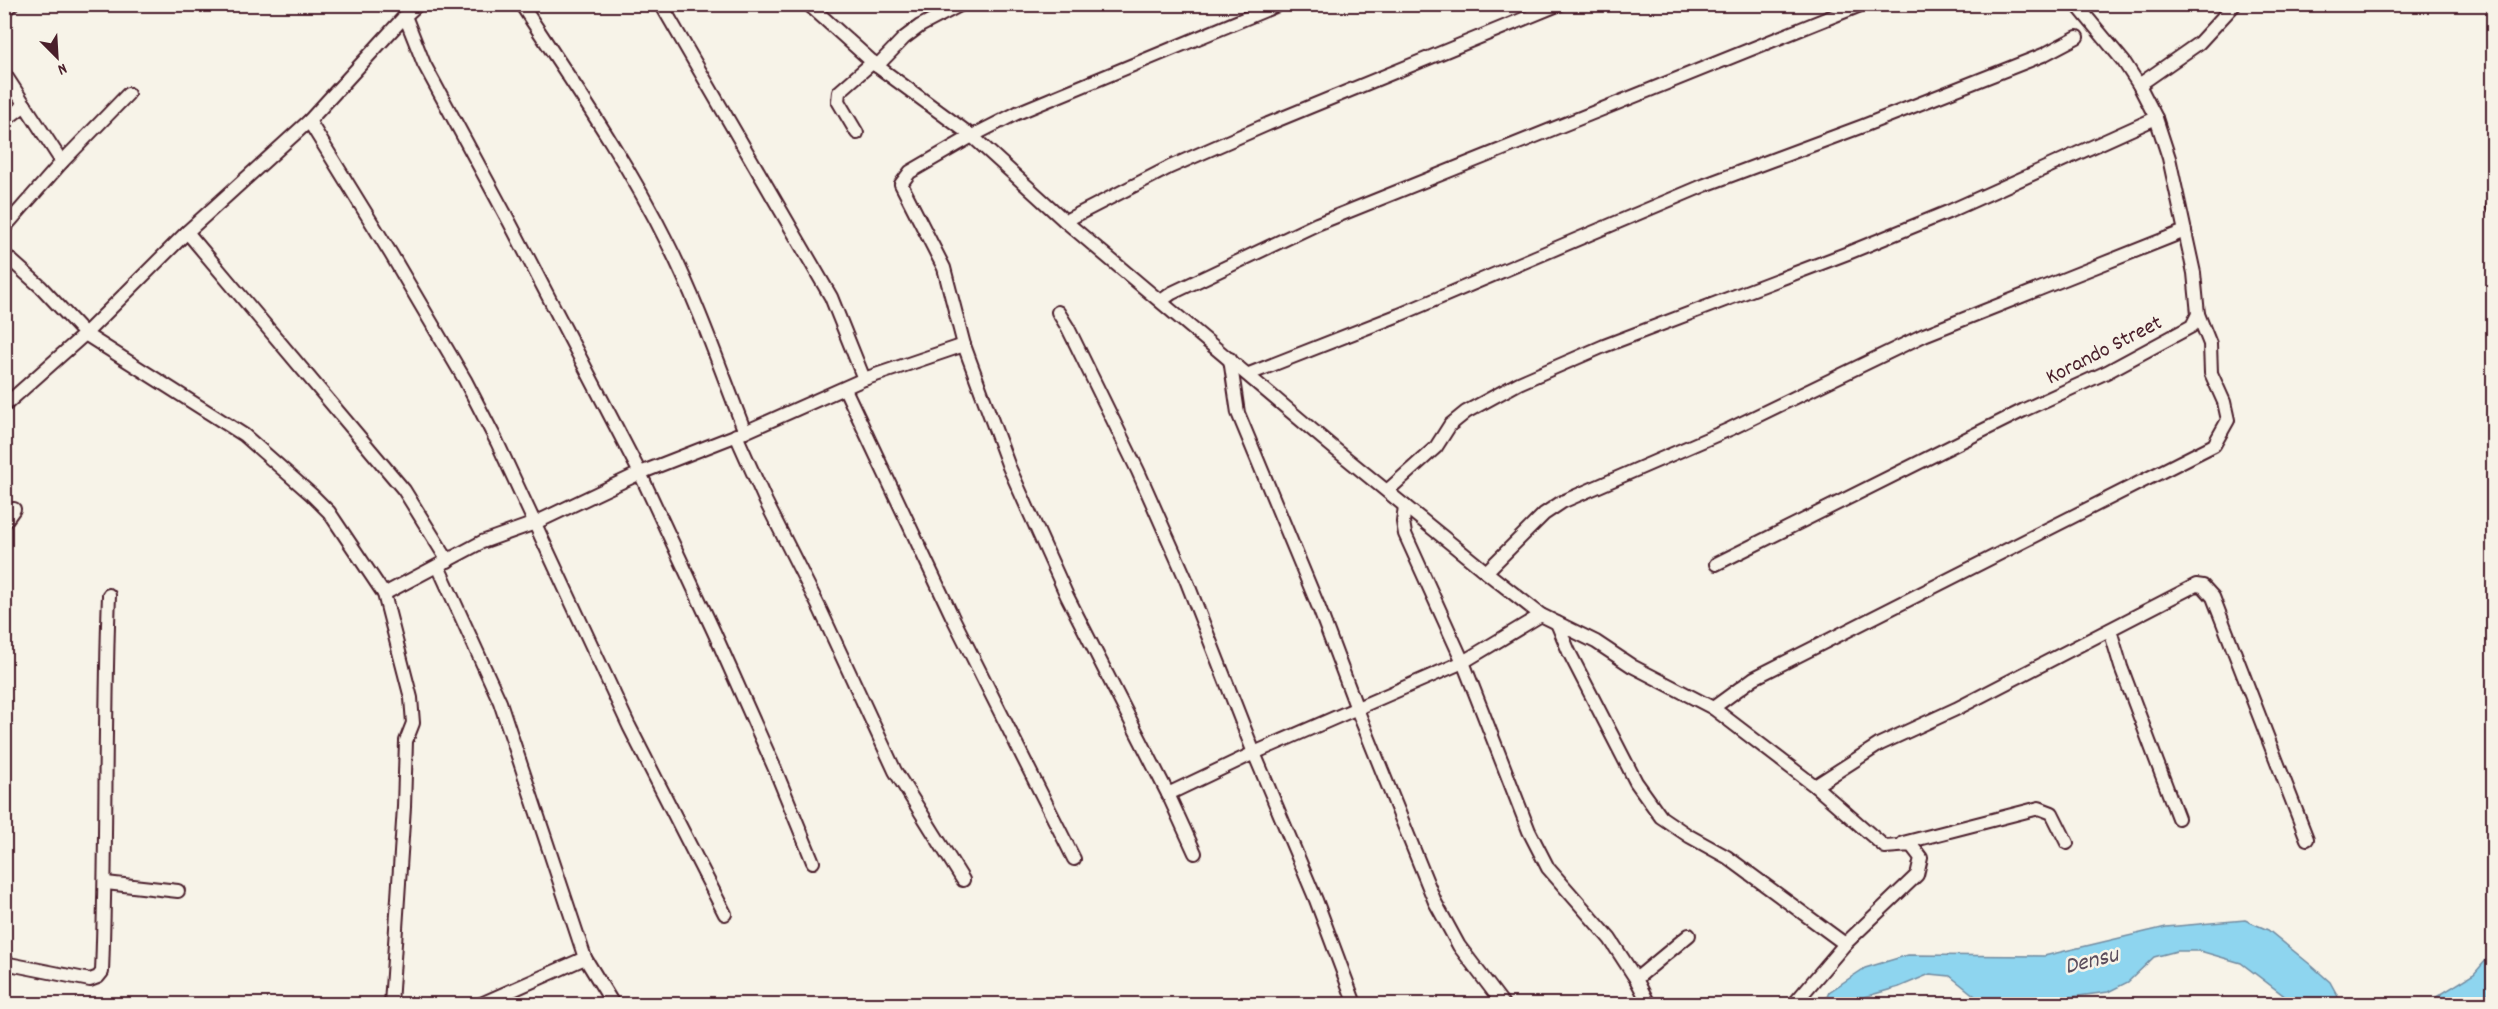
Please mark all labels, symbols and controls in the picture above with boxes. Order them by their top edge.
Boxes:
north arrow [27,27,87,87]
text: N [54,56,70,81]
street label: Korando Street [2041,308,2168,394]
water label: Densu [2061,938,2124,985]

